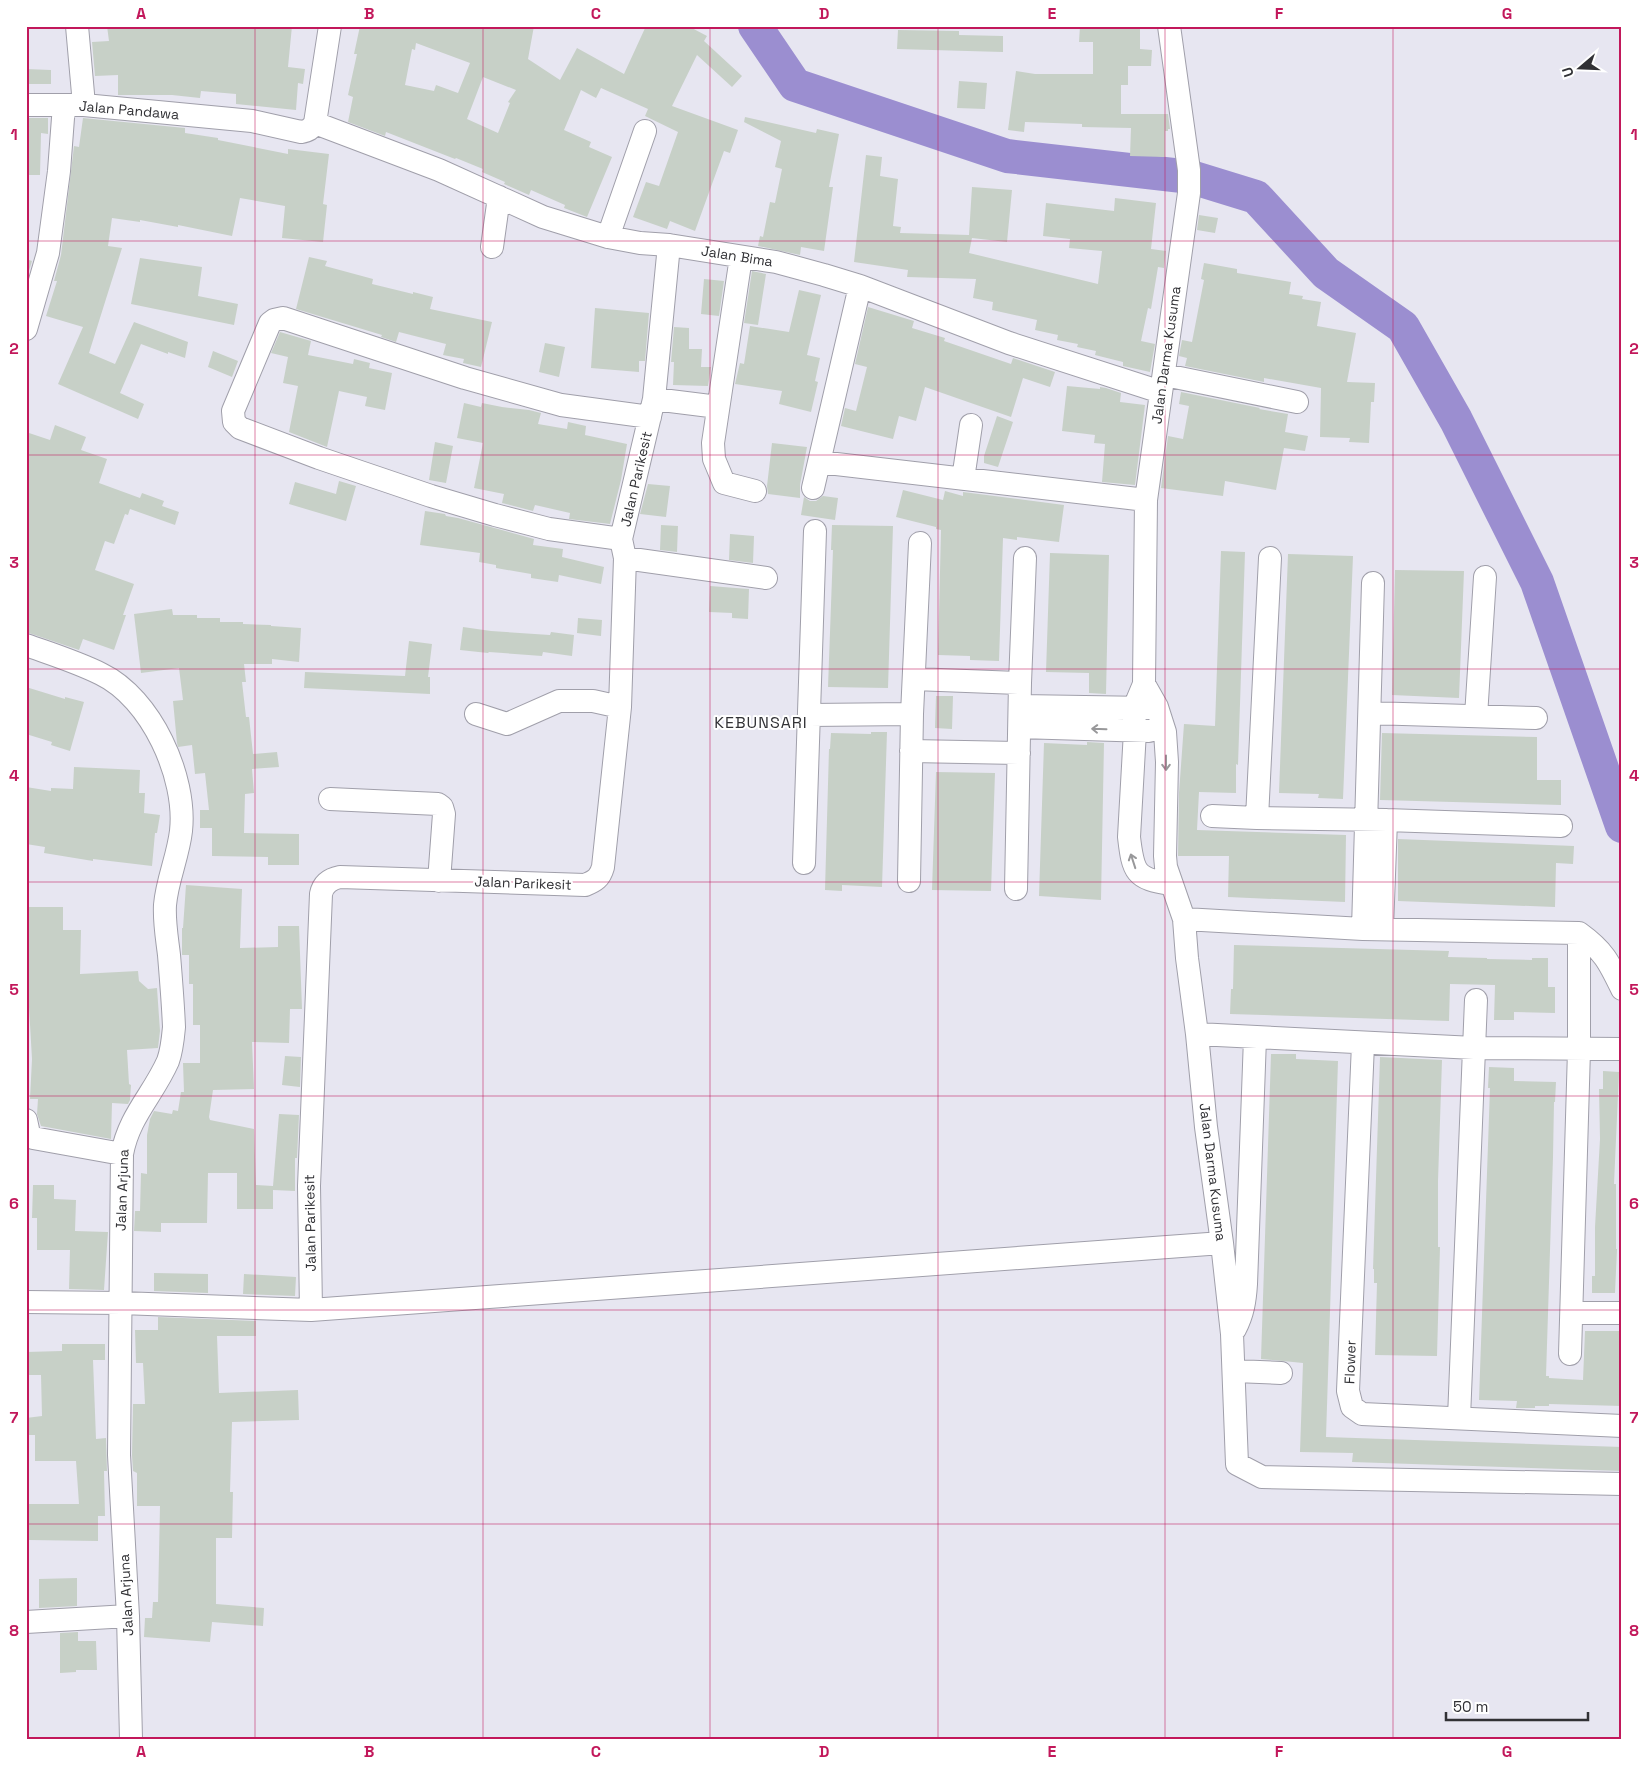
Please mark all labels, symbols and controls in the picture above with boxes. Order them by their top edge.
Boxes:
text: A [136,3,146,24]
text: B [364,3,374,24]
text: C [591,3,601,24]
text: D [819,3,829,24]
text: E [1048,3,1057,24]
text: F [1275,3,1284,24]
text: G [1502,3,1512,24]
north arrow [1556,42,1606,92]
text: U [1558,65,1578,80]
street label: Jalan Pandawa [78,97,180,123]
text: 1 [10,124,18,145]
text: 1 [1630,124,1638,145]
street label: Jalan Bima [700,241,774,271]
street label: Jalan Darma Kusuma [1147,285,1185,425]
text: 2 [9,338,19,359]
text: 2 [1629,338,1639,359]
street label: Jalan Parikesit [616,430,656,528]
text: 3 [9,552,19,573]
text: 3 [1629,552,1639,573]
district label: KEBUNSARI [714,712,808,733]
one-way arrow [1091,725,1107,734]
one-way arrow [1161,755,1171,771]
text: 4 [9,765,19,786]
text: 4 [1629,765,1639,786]
one-way arrow [1128,853,1138,869]
street label: Jalan Parikesit [474,872,572,894]
text: 5 [9,979,19,1000]
text: 5 [1629,979,1639,1000]
street label: Jalan Darma Kusuma [1196,1102,1230,1242]
street label: Jalan Arjuna [112,1149,132,1231]
street label: Jalan Parikesit [300,1174,320,1272]
text: 6 [9,1193,19,1214]
text: 6 [1629,1193,1639,1214]
street label: Flower [1340,1340,1360,1384]
text: 7 [10,1407,19,1428]
text: 7 [1630,1407,1639,1428]
street label: Jalan Arjuna [115,1553,137,1637]
text: 8 [9,1620,19,1641]
text: 8 [1629,1620,1639,1641]
scale bar [1446,1690,1588,1722]
text: 50 m [1453,1697,1488,1716]
text: A [136,1741,146,1762]
text: B [364,1741,374,1762]
text: C [591,1741,601,1762]
text: D [819,1741,829,1762]
text: E [1048,1741,1057,1762]
text: F [1275,1741,1284,1762]
text: G [1502,1741,1512,1762]

